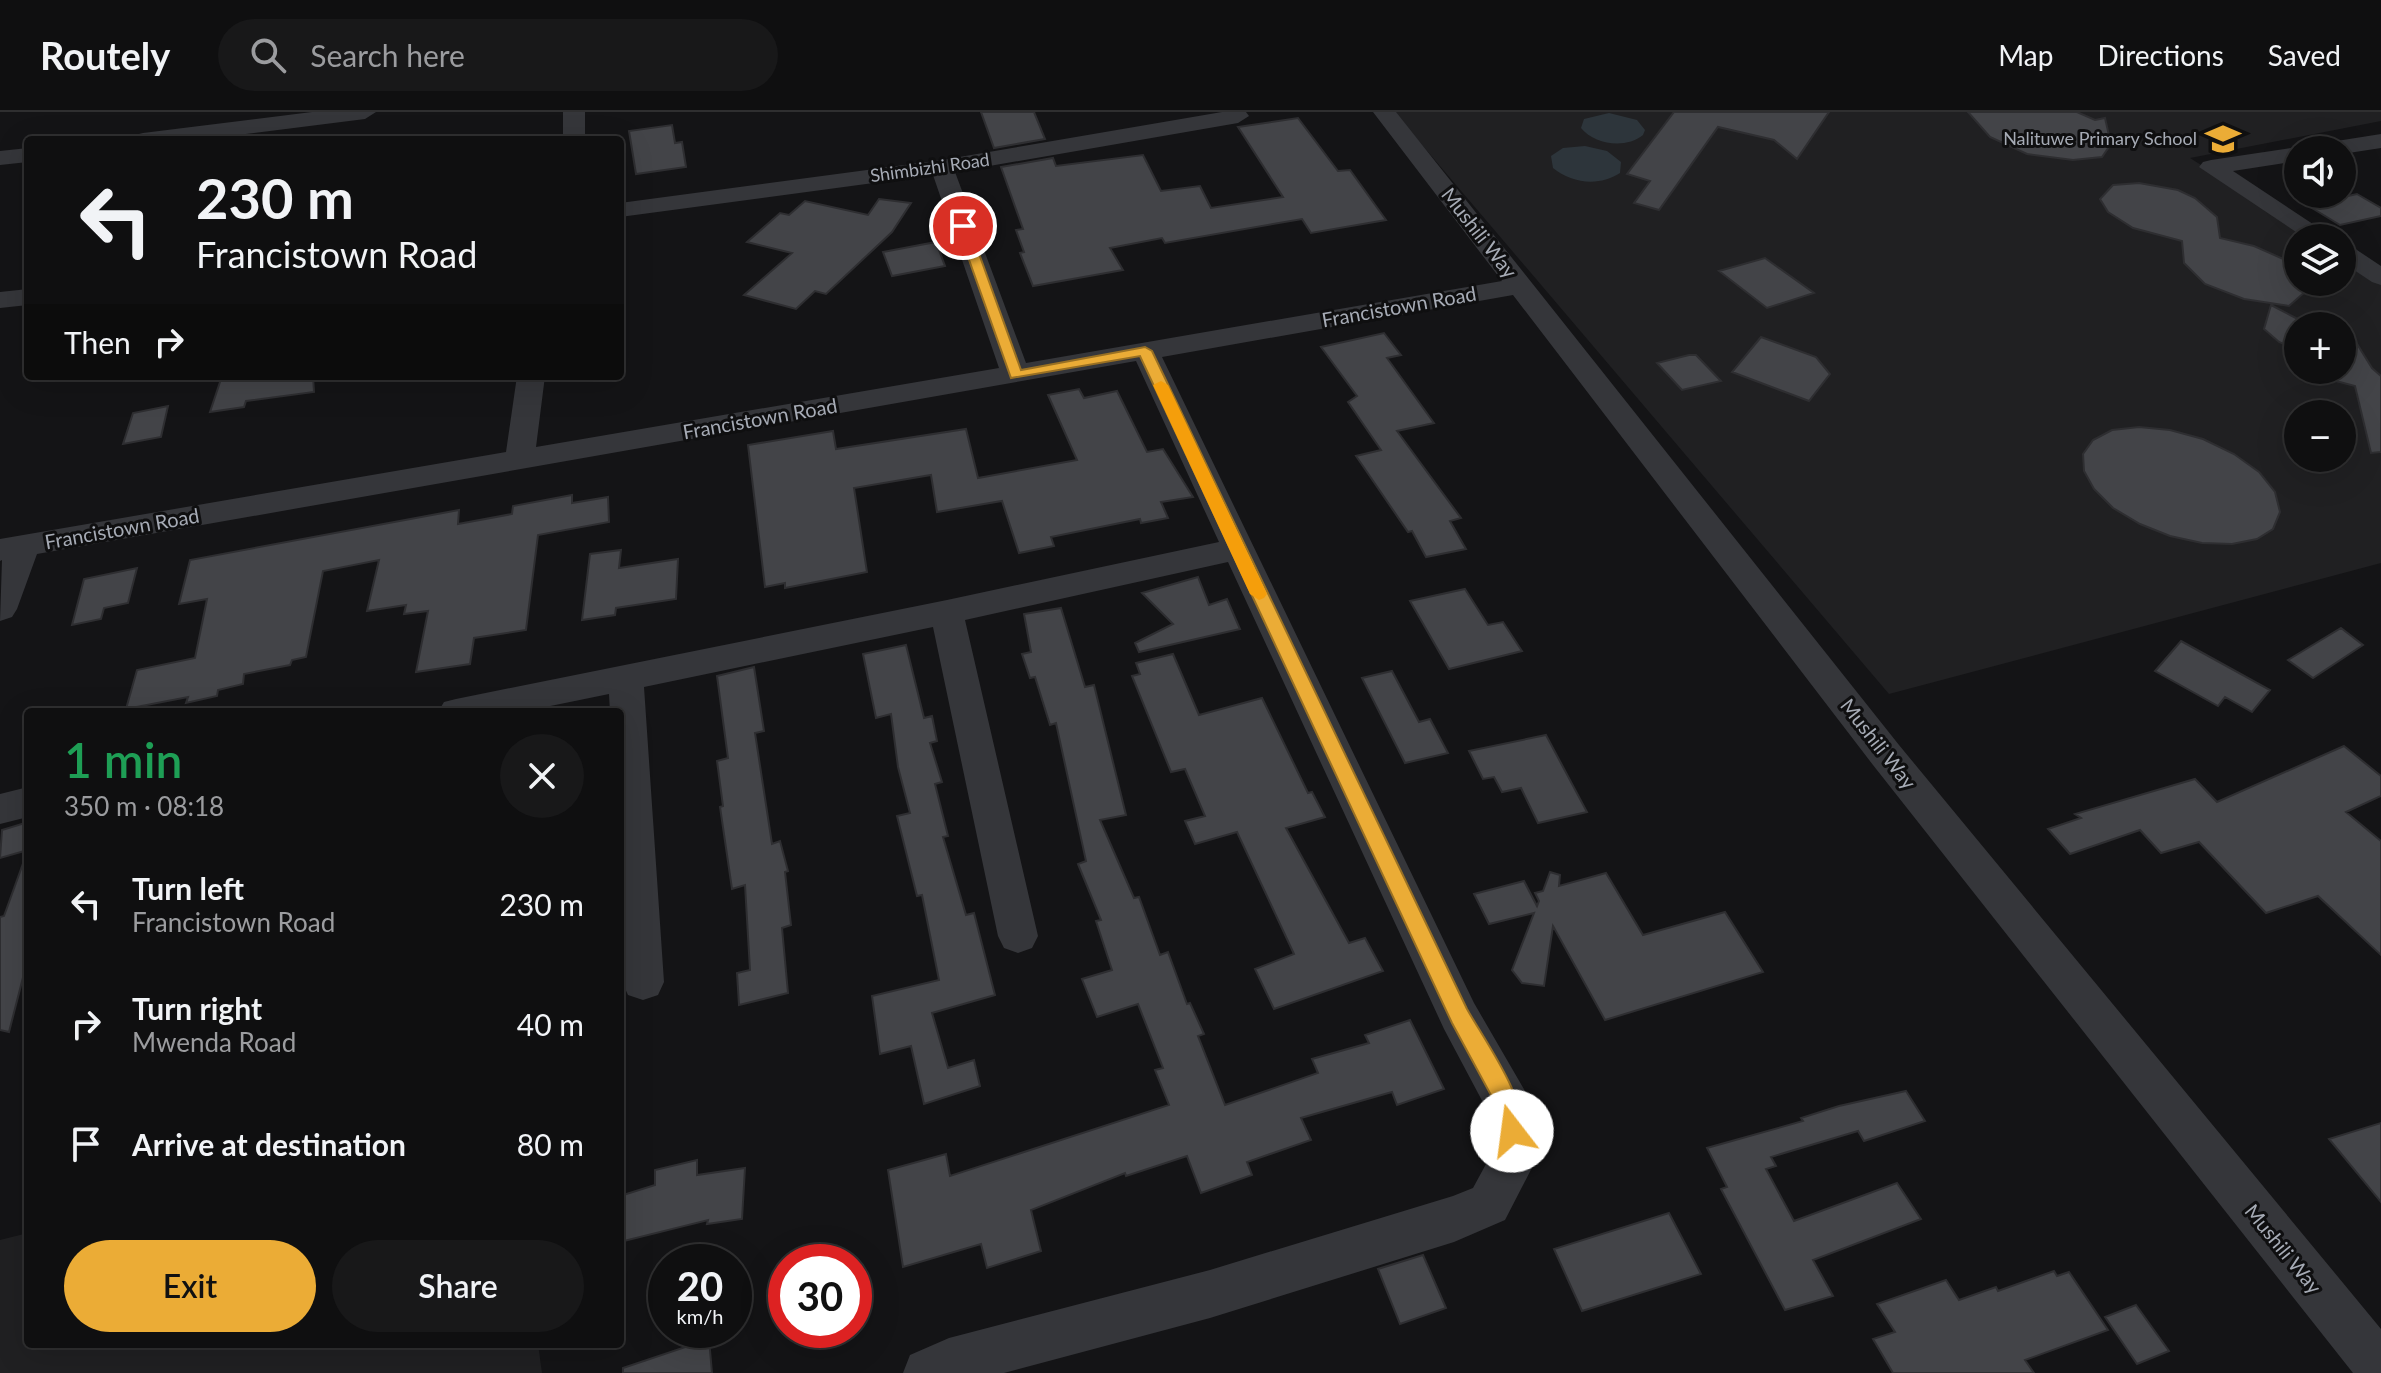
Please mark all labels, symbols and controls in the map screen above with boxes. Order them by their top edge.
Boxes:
search box [218,19,778,91]
text: Routely [40,32,170,78]
icon: search [246,33,290,77]
text: Search here [310,37,465,73]
text: Map [1998,38,2053,72]
text: Directions [2097,38,2224,72]
text: Saved [2268,38,2341,72]
school or university icon: Nalituwe Primary School [2204,120,2242,158]
place label: Nalituwe Primary School [2003,127,2197,149]
map controls [2284,136,2356,472]
button: sound [2284,136,2356,208]
street label: Shimbizhi Road [869,148,991,186]
text: 230 m [196,164,354,231]
icon: left [64,168,168,272]
street label: Mushili Way [1437,182,1523,283]
pin [929,192,997,260]
icon: arrive [941,204,985,248]
button: layers [2284,224,2356,296]
text: Francistown Road [196,232,477,276]
street label: Francistown Road [1320,281,1478,331]
button: + [2284,312,2356,384]
icon: right [147,320,191,364]
text: Then [64,324,131,360]
street label: Francistown Road [681,393,839,443]
button: − [2284,400,2356,472]
street label: Francistown Road [43,503,201,553]
street label: Mushili Way [1836,693,1922,794]
text: 1 min [64,731,182,788]
button: close [500,734,584,818]
text: 350 m · 08:18 [64,790,224,822]
text: Turn left [132,870,244,906]
icon: left [64,882,108,926]
text: 230 m [499,886,584,922]
text: Francistown Road [132,906,335,938]
text: Turn right [132,990,262,1026]
icon: right [64,1002,108,1046]
text: 40 m [517,1006,584,1042]
text: Mwenda Road [132,1026,296,1058]
position arrow [1470,1089,1554,1173]
icon: arrive [64,1122,108,1166]
text: Arrive at destination [132,1126,406,1162]
text: 80 m [517,1126,584,1162]
street label: Mushili Way [2240,1199,2328,1298]
button: Exit [64,1240,316,1332]
button: Share [332,1240,584,1332]
speed limit sign: 30 [768,1244,872,1348]
text: 20 [677,1262,723,1310]
text: km/h [677,1304,723,1328]

